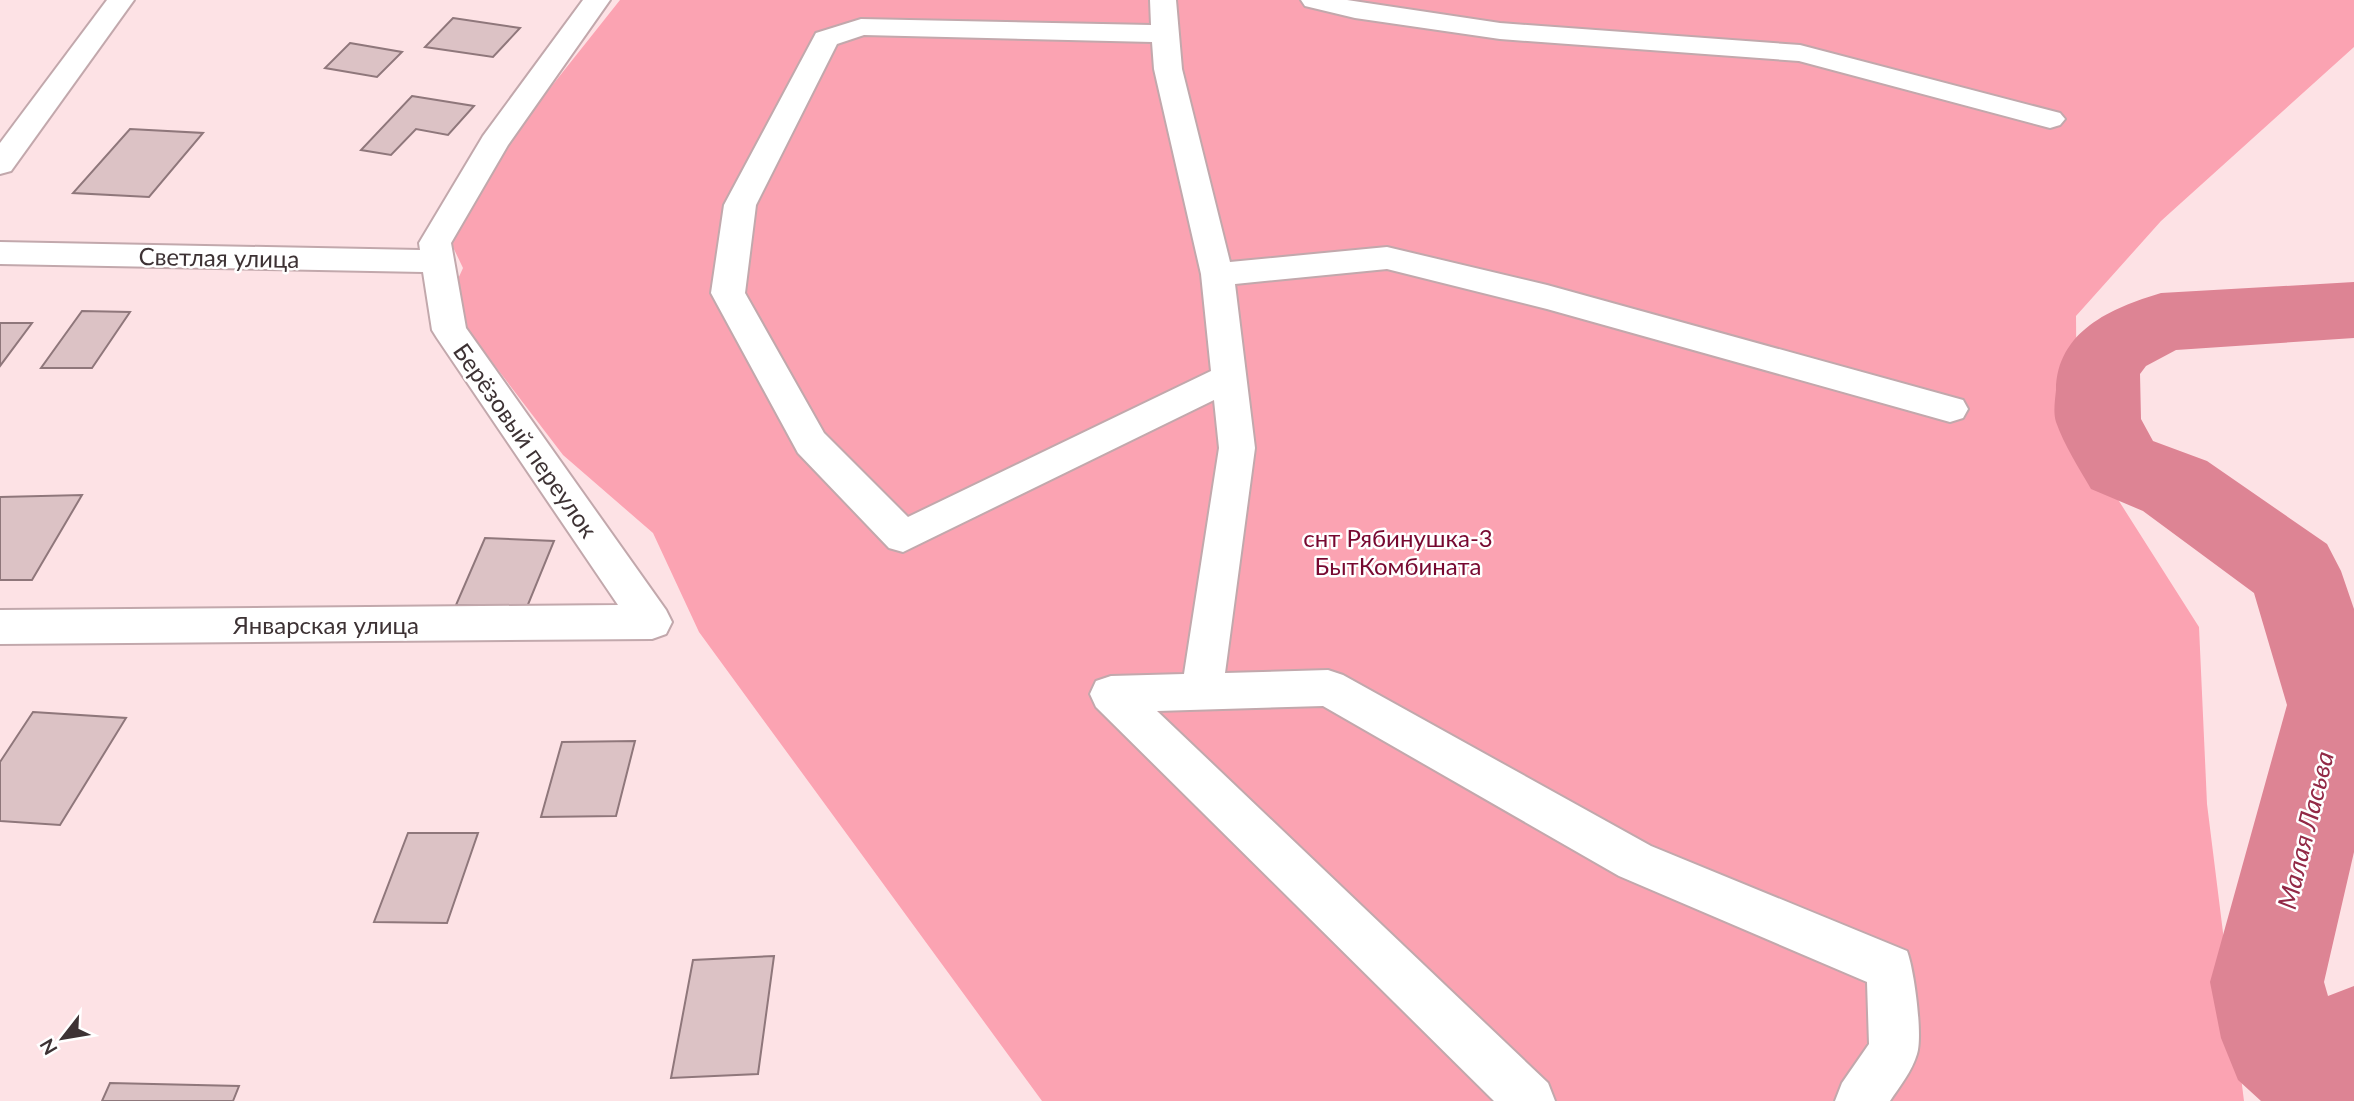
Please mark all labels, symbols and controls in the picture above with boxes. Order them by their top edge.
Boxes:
street label: Светлая улица [138,241,300,273]
street label: Берёзовый переулок [448,337,604,543]
park label: снт Рябинушка-3 БытКомбината [1303,523,1493,580]
street label: Январская улица [232,610,419,639]
water label: Малая Ласьва [2270,748,2340,912]
north arrow [28,1003,98,1073]
text: N [34,1035,62,1059]

